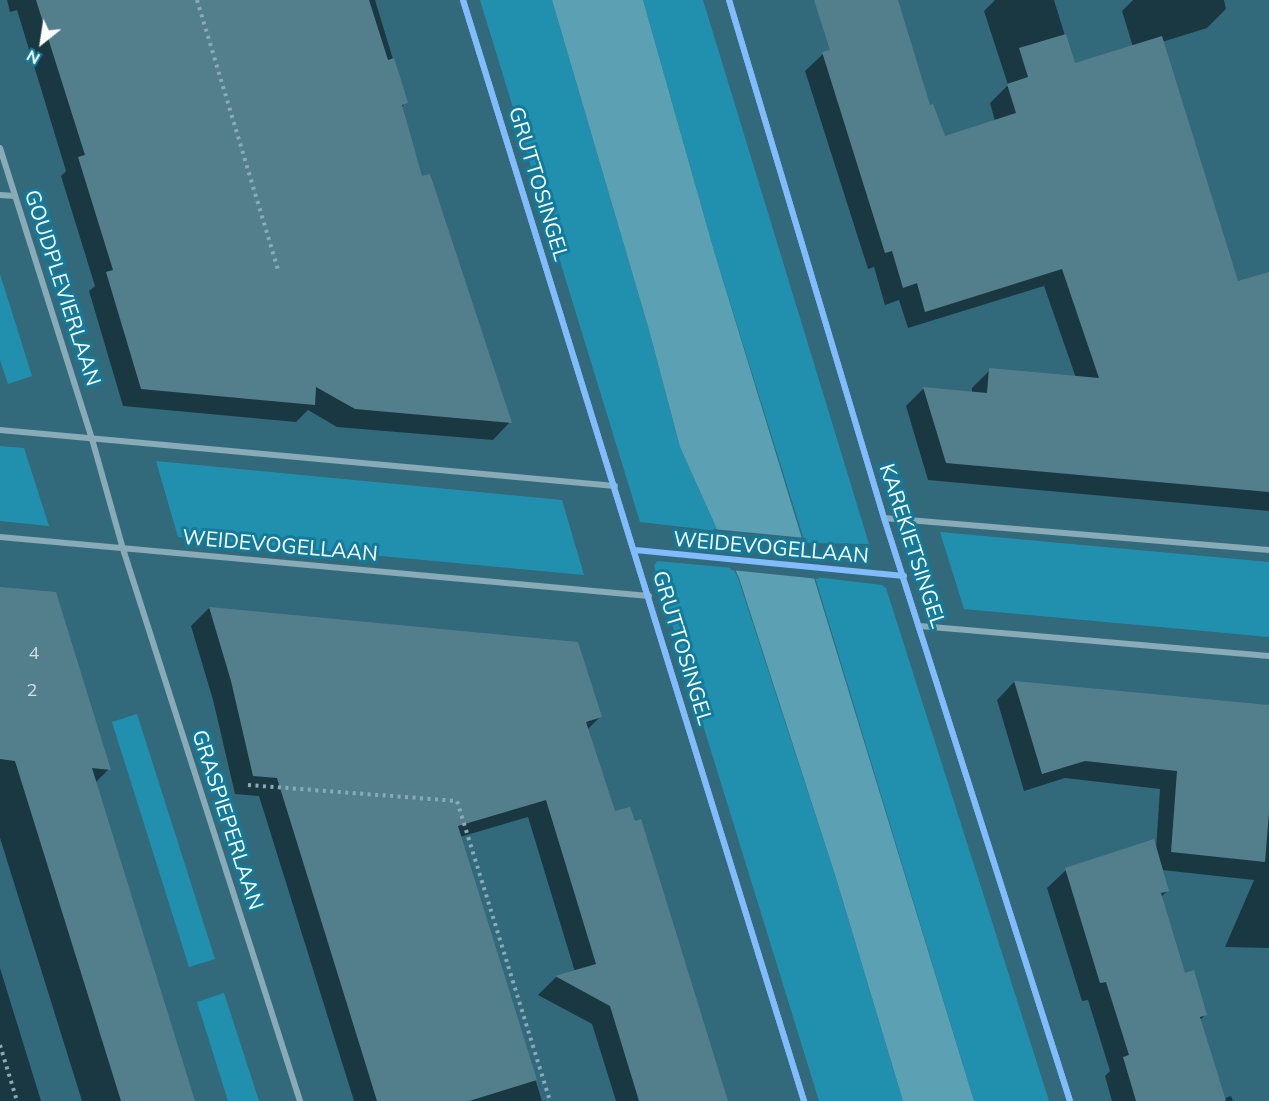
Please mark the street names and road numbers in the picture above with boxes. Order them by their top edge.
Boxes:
street label: GRUTTOSINGEL [503,104,573,264]
street label: GOUDPLEVIERLAAN [18,187,106,389]
street label: KAREKIETSINGEL [874,461,950,631]
street label: WEIDEVOGELLAAN [181,525,379,567]
street label: WEIDEVOGELLAAN [672,527,870,569]
street label: GRUTTOSINGEL [647,568,717,728]
street label: GRASPIEPERLAAN [186,727,268,913]

